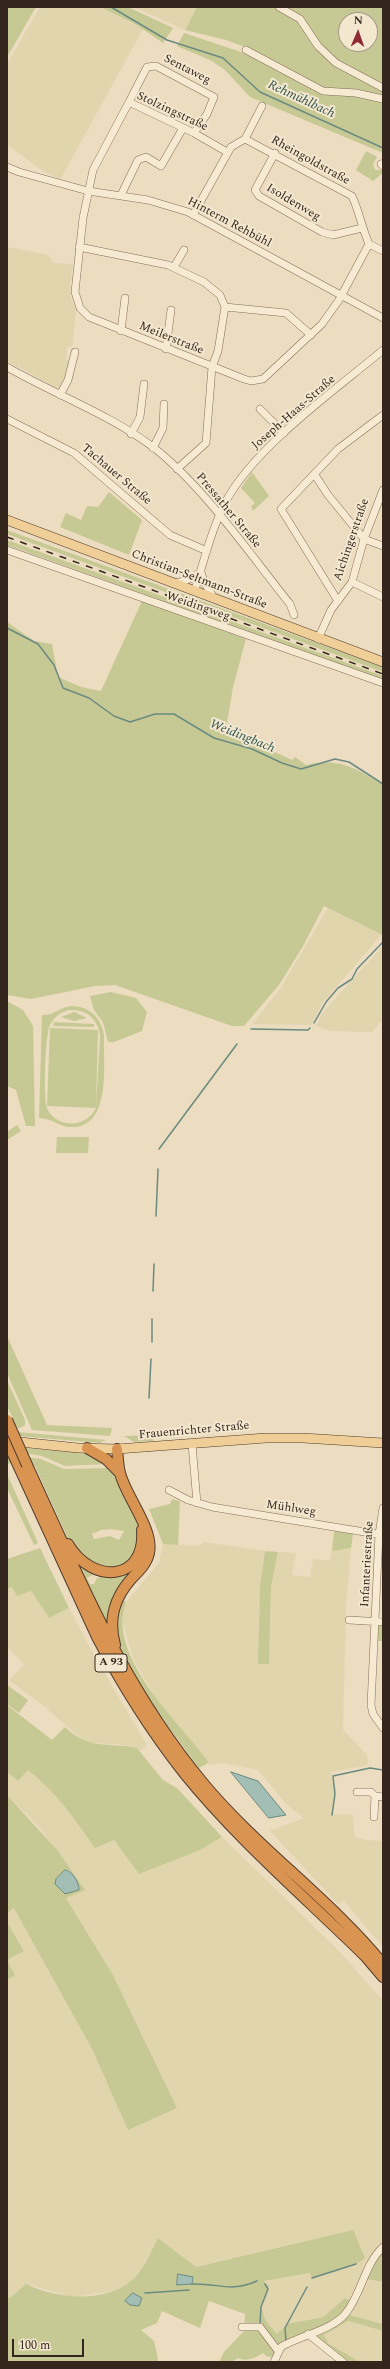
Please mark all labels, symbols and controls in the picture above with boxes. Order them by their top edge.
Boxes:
north arrow [338,12,378,52]
text: N [354,12,363,29]
street label: Sentaweg [161,52,213,88]
water label: Rehmühlbach [265,78,337,122]
street label: Stolzingstraße [134,89,210,135]
street label: Rheingoldstraße [268,133,352,189]
street label: Isoldenweg [263,181,323,225]
street label: Hinterm Rehbühl [184,195,274,251]
street label: Meilerstraße [137,320,205,358]
street label: Joseph-Haas-Straße [249,373,339,453]
street label: Tachauer Straße [78,442,154,508]
street label: Pressather Straße [192,470,264,552]
street label: Aichingerstraße [331,497,373,583]
street label: Christian-Seltmann-Straße [129,547,269,613]
street label: Weidingweg [164,589,232,625]
water label: Weidingbach [207,717,277,757]
street label: Frauenrichter Straße [138,1419,250,1443]
street label: Mühlweg [265,1498,317,1520]
street label: Infanteriestraße [359,1521,377,1607]
road number: A 93 [95,1654,127,1672]
scale bar [14,2331,86,2357]
text: 100 m [19,2336,50,2355]

